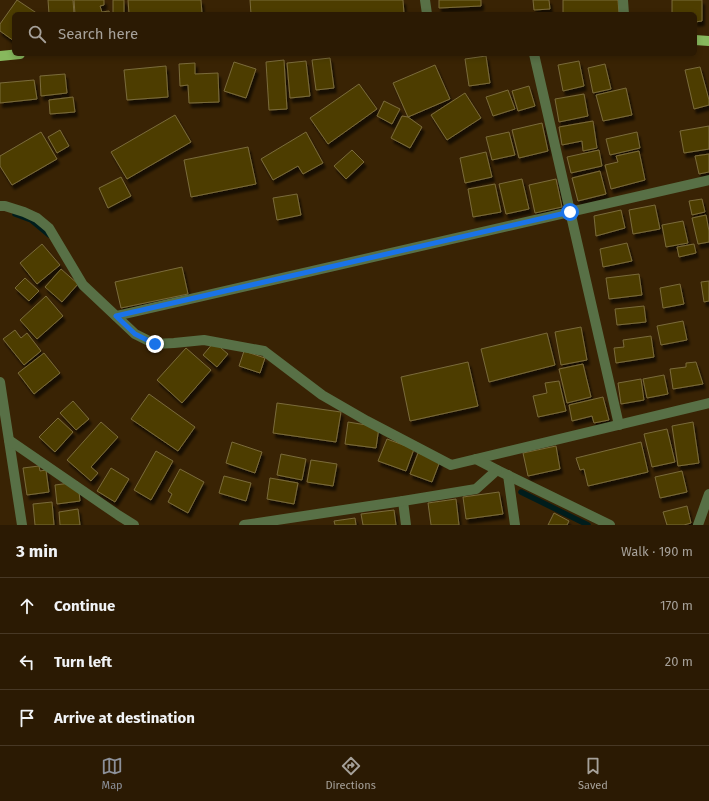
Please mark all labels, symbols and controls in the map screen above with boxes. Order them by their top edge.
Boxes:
search box [12,12,697,56]
icon: search [26,23,48,45]
text: Search here [58,25,138,43]
route start [561,203,579,221]
route end [146,335,164,353]
text: 3 min [16,541,58,562]
text: Walk · 190 m [621,544,693,559]
icon: ahead [16,595,38,617]
text: Continue [54,597,115,615]
text: 170 m [660,598,693,613]
icon: left [16,651,38,673]
text: Turn left [54,653,112,671]
text: 20 m [665,654,693,669]
icon: arrive [16,707,38,729]
text: Arrive at destination [54,709,195,727]
tab: Map [101,755,123,792]
tab: Directions [325,755,376,792]
tab: Saved [578,755,608,792]

